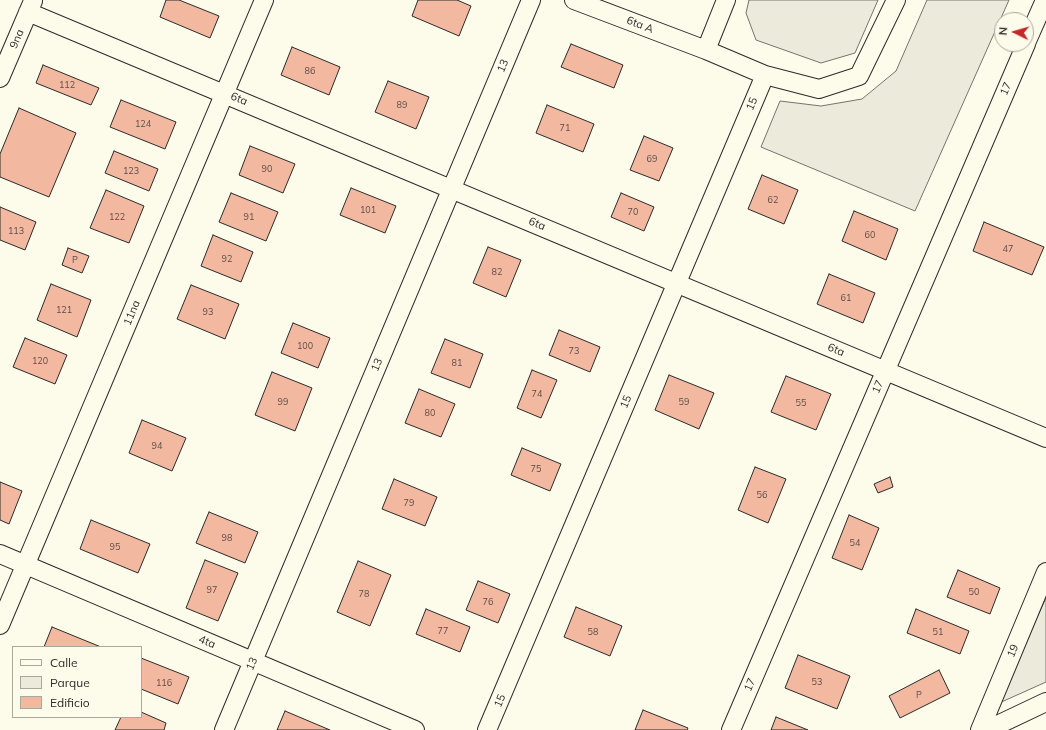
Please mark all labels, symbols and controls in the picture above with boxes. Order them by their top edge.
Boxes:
north arrow [994,12,1034,52]
street label: 6ta A [625,14,655,36]
text: N [996,26,1010,36]
street label: 9na [7,27,27,51]
street label: 13 [494,57,512,75]
house number: 86 [305,66,315,76]
house number: 112 [59,80,75,90]
street label: 17 [997,80,1015,98]
street label: 6ta [229,90,249,108]
street label: 15 [743,95,761,113]
house number: 89 [397,100,407,110]
house number: 124 [135,119,151,129]
house number: 71 [560,123,570,133]
house number: 69 [647,154,657,164]
house number: 90 [262,164,272,174]
house number: 123 [123,166,139,176]
house number: 62 [768,195,778,205]
house number: 101 [360,205,376,215]
house number: 70 [628,207,638,217]
house number: 122 [109,212,125,222]
house number: 91 [244,212,254,222]
street label: 6ta [527,215,547,233]
house number: 113 [8,226,24,236]
house number: 60 [865,230,875,240]
house number: 47 [1003,244,1013,254]
house number: 92 [222,254,232,264]
house number: P [72,255,78,265]
house number: 82 [492,267,502,277]
house number: 61 [841,293,851,303]
street label: 11na [121,298,143,328]
house number: 121 [56,305,72,315]
house number: 93 [203,307,213,317]
house number: 100 [297,341,313,351]
street label: 6ta [826,341,846,359]
house number: 73 [569,346,579,356]
house number: 120 [32,356,48,366]
street label: 13 [368,356,386,374]
house number: 81 [452,358,462,368]
street label: 17 [869,378,887,396]
house number: 74 [532,389,542,399]
street label: 15 [617,393,635,411]
house number: 99 [278,397,288,407]
house number: 59 [679,397,689,407]
house number: 55 [796,398,806,408]
house number: 80 [425,408,435,418]
house number: 94 [152,441,162,451]
house number: 75 [531,464,541,474]
house number: 56 [757,490,767,500]
house number: 79 [404,498,414,508]
house number: 98 [222,533,232,543]
house number: 54 [850,538,860,548]
house number: 95 [110,542,120,552]
house number: 97 [207,585,217,595]
house number: 50 [969,587,979,597]
house number: 78 [359,589,369,599]
house number: 76 [483,597,493,607]
house number: 77 [438,626,448,636]
house number: 58 [588,627,598,637]
house number: 51 [933,627,943,637]
street label: 4ta [197,633,217,651]
street label: 19 [1004,642,1022,660]
legend [12,646,142,718]
text: Calle [50,655,77,670]
street label: 13 [243,655,261,673]
text: Parque [50,675,90,690]
street label: 17 [741,676,759,694]
house number: 53 [812,677,822,687]
house number: 116 [156,678,172,688]
house number: P [916,690,922,700]
street label: 15 [491,692,509,710]
text: Edificio [50,695,90,710]

